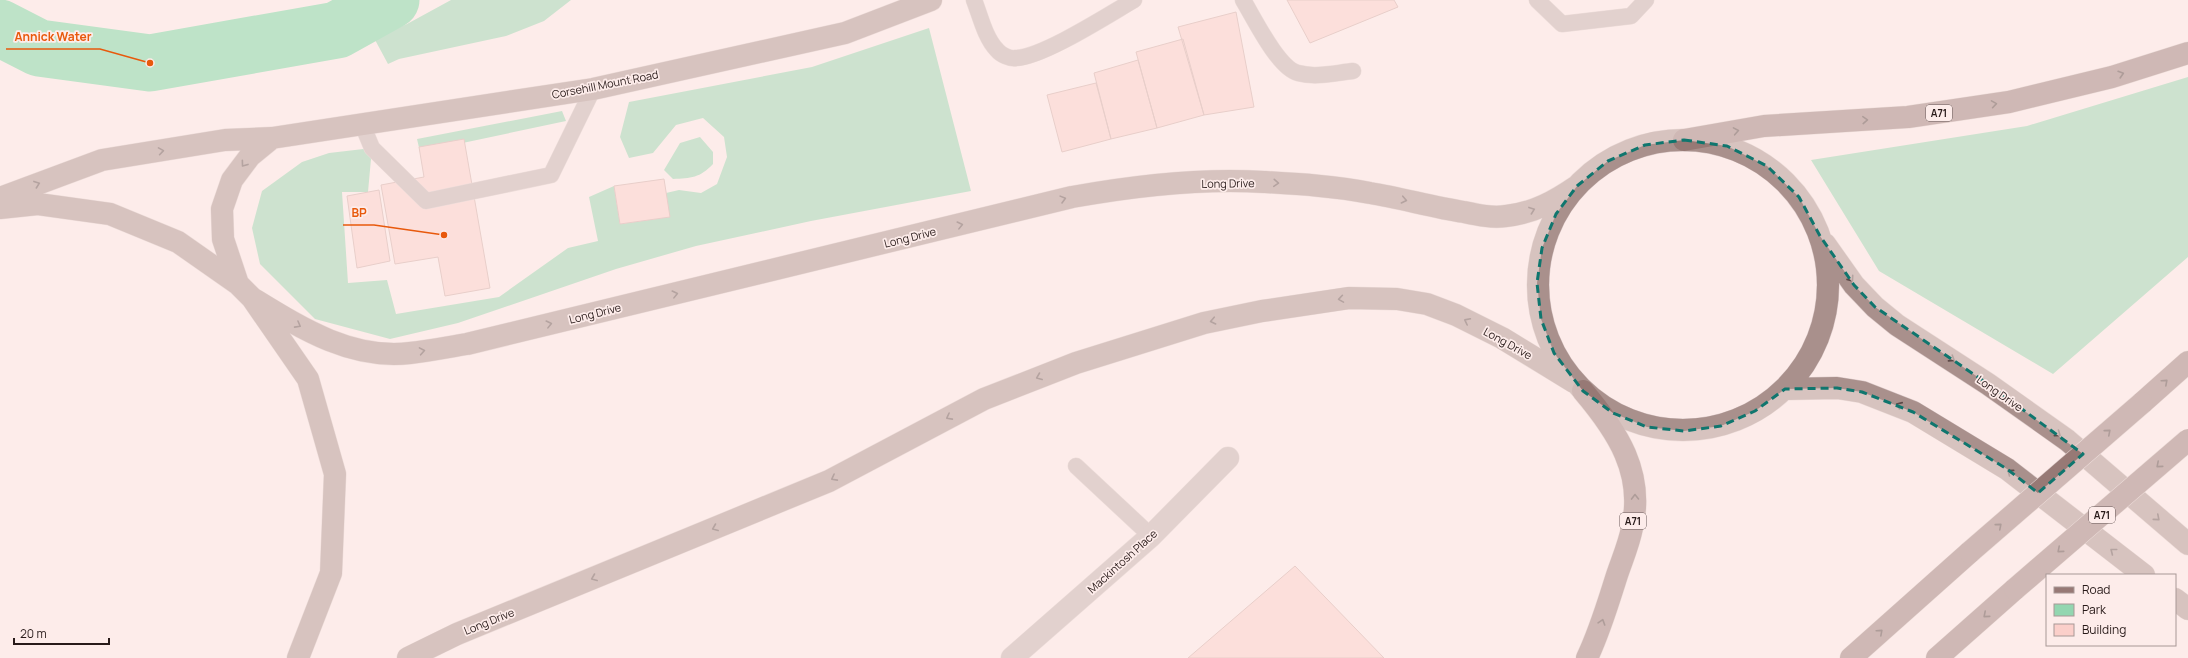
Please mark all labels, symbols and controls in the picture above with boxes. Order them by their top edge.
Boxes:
callout: Annick Water [6,25,100,49]
text: Annick Water [14,28,92,45]
street label: Corsehill Mount Road [550,66,660,102]
one-way arrow [2117,70,2124,79]
one-way arrow [1991,100,1997,109]
road number: A71 [1926,105,1952,121]
one-way arrow [1862,115,1869,124]
one-way arrow [1733,127,1739,135]
one-way arrow [158,147,165,156]
one-way arrow [242,160,249,167]
street label: Long Drive [1201,175,1255,191]
one-way arrow [1273,178,1279,187]
one-way arrow [33,181,40,189]
one-way arrow [1059,195,1066,204]
one-way arrow [1401,195,1408,204]
callout: BP [343,201,374,225]
text: BP [351,204,367,221]
one-way arrow [1528,207,1535,215]
one-way arrow [956,221,963,230]
street label: Long Drive [882,223,938,251]
one-way arrow [1846,275,1853,282]
one-way arrow [672,290,679,298]
one-way arrow [1338,294,1344,303]
street label: Long Drive [567,299,623,327]
one-way arrow [1210,317,1217,325]
one-way arrow [1464,318,1472,326]
one-way arrow [545,320,552,329]
one-way arrow [293,321,301,328]
street label: Long Drive [1481,324,1535,363]
one-way arrow [419,348,425,356]
one-way arrow [1948,355,1955,362]
street label: Long Drive [1974,372,2027,415]
one-way arrow [1036,373,1043,381]
one-way arrow [2160,380,2168,387]
one-way arrow [1895,402,1903,410]
one-way arrow [946,413,954,420]
one-way arrow [2054,429,2061,437]
one-way arrow [2103,430,2111,437]
one-way arrow [2156,461,2163,468]
one-way arrow [2008,470,2015,477]
one-way arrow [831,473,839,481]
one-way arrow [1631,494,1639,500]
road number: A71 [2089,507,2115,523]
road number: A71 [1620,513,1646,529]
one-way arrow [2153,514,2160,521]
one-way arrow [711,523,719,531]
one-way arrow [1995,524,2002,531]
street label: Mackintosh Place [1084,525,1160,596]
one-way arrow [2058,546,2065,553]
one-way arrow [2111,549,2118,556]
one-way arrow [591,573,598,581]
legend [2046,574,2176,646]
text: Road [2082,581,2110,598]
text: Park [2082,601,2107,618]
street label: Long Drive [462,604,517,638]
one-way arrow [1983,610,1991,618]
one-way arrow [1597,619,1606,626]
scale bar [14,620,109,646]
text: Building [2082,621,2126,638]
text: 20 m [20,625,47,642]
one-way arrow [1875,629,1883,637]

